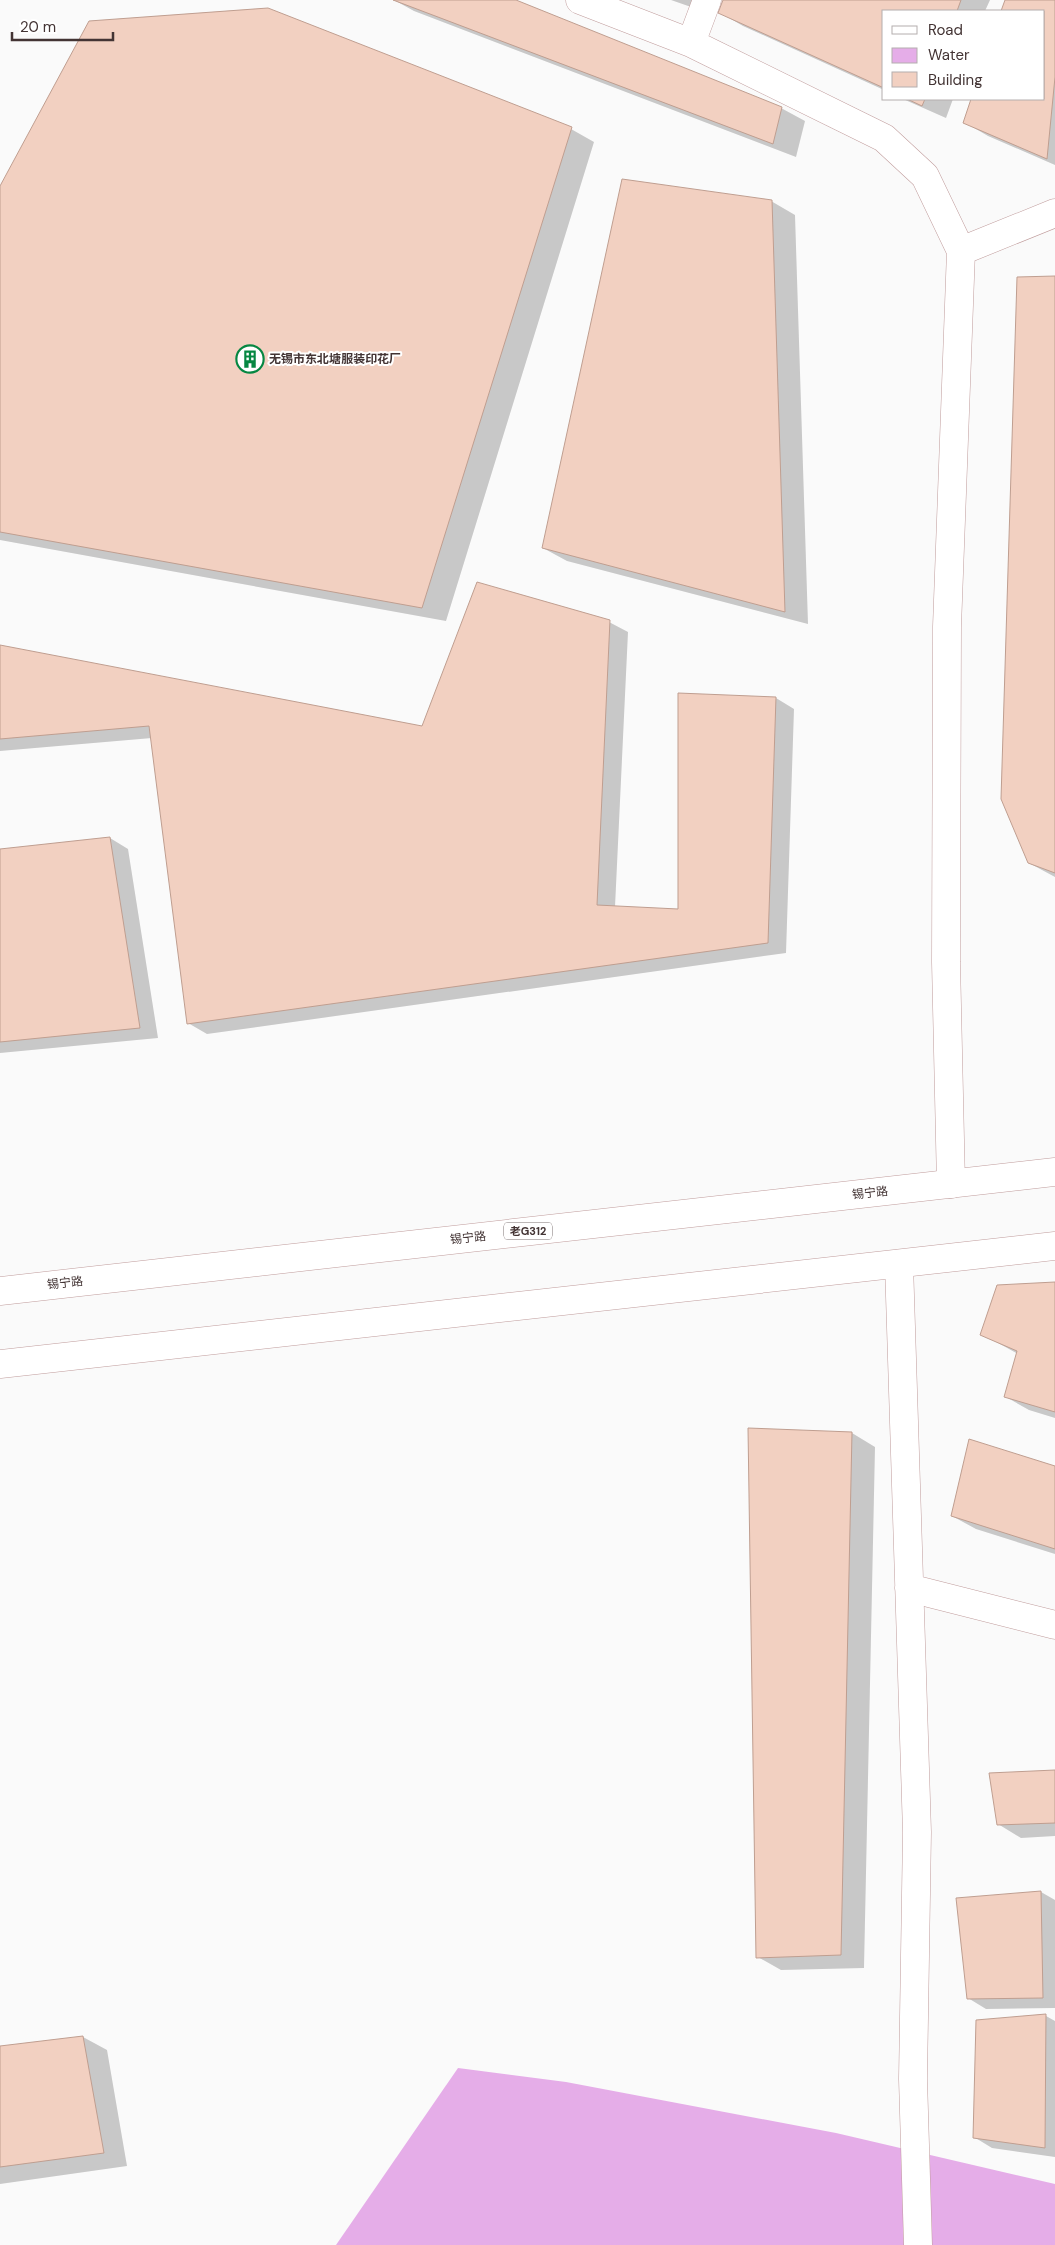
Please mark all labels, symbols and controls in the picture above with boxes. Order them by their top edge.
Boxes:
scale bar [12,10,114,42]
legend [882,10,1045,100]
text: 20 m [20,17,56,37]
text: Road [928,20,963,40]
text: Water [928,45,970,65]
text: Building [928,70,983,90]
building icon: 无锡市东北塘服装印花厂 [235,344,265,374]
place label: 无锡市东北塘服装印花厂 [269,351,401,367]
street label: 锡宁路 [851,1183,889,1203]
road number: 老G312 [504,1222,552,1240]
street label: 锡宁路 [449,1228,487,1248]
street label: 锡宁路 [46,1273,84,1293]

